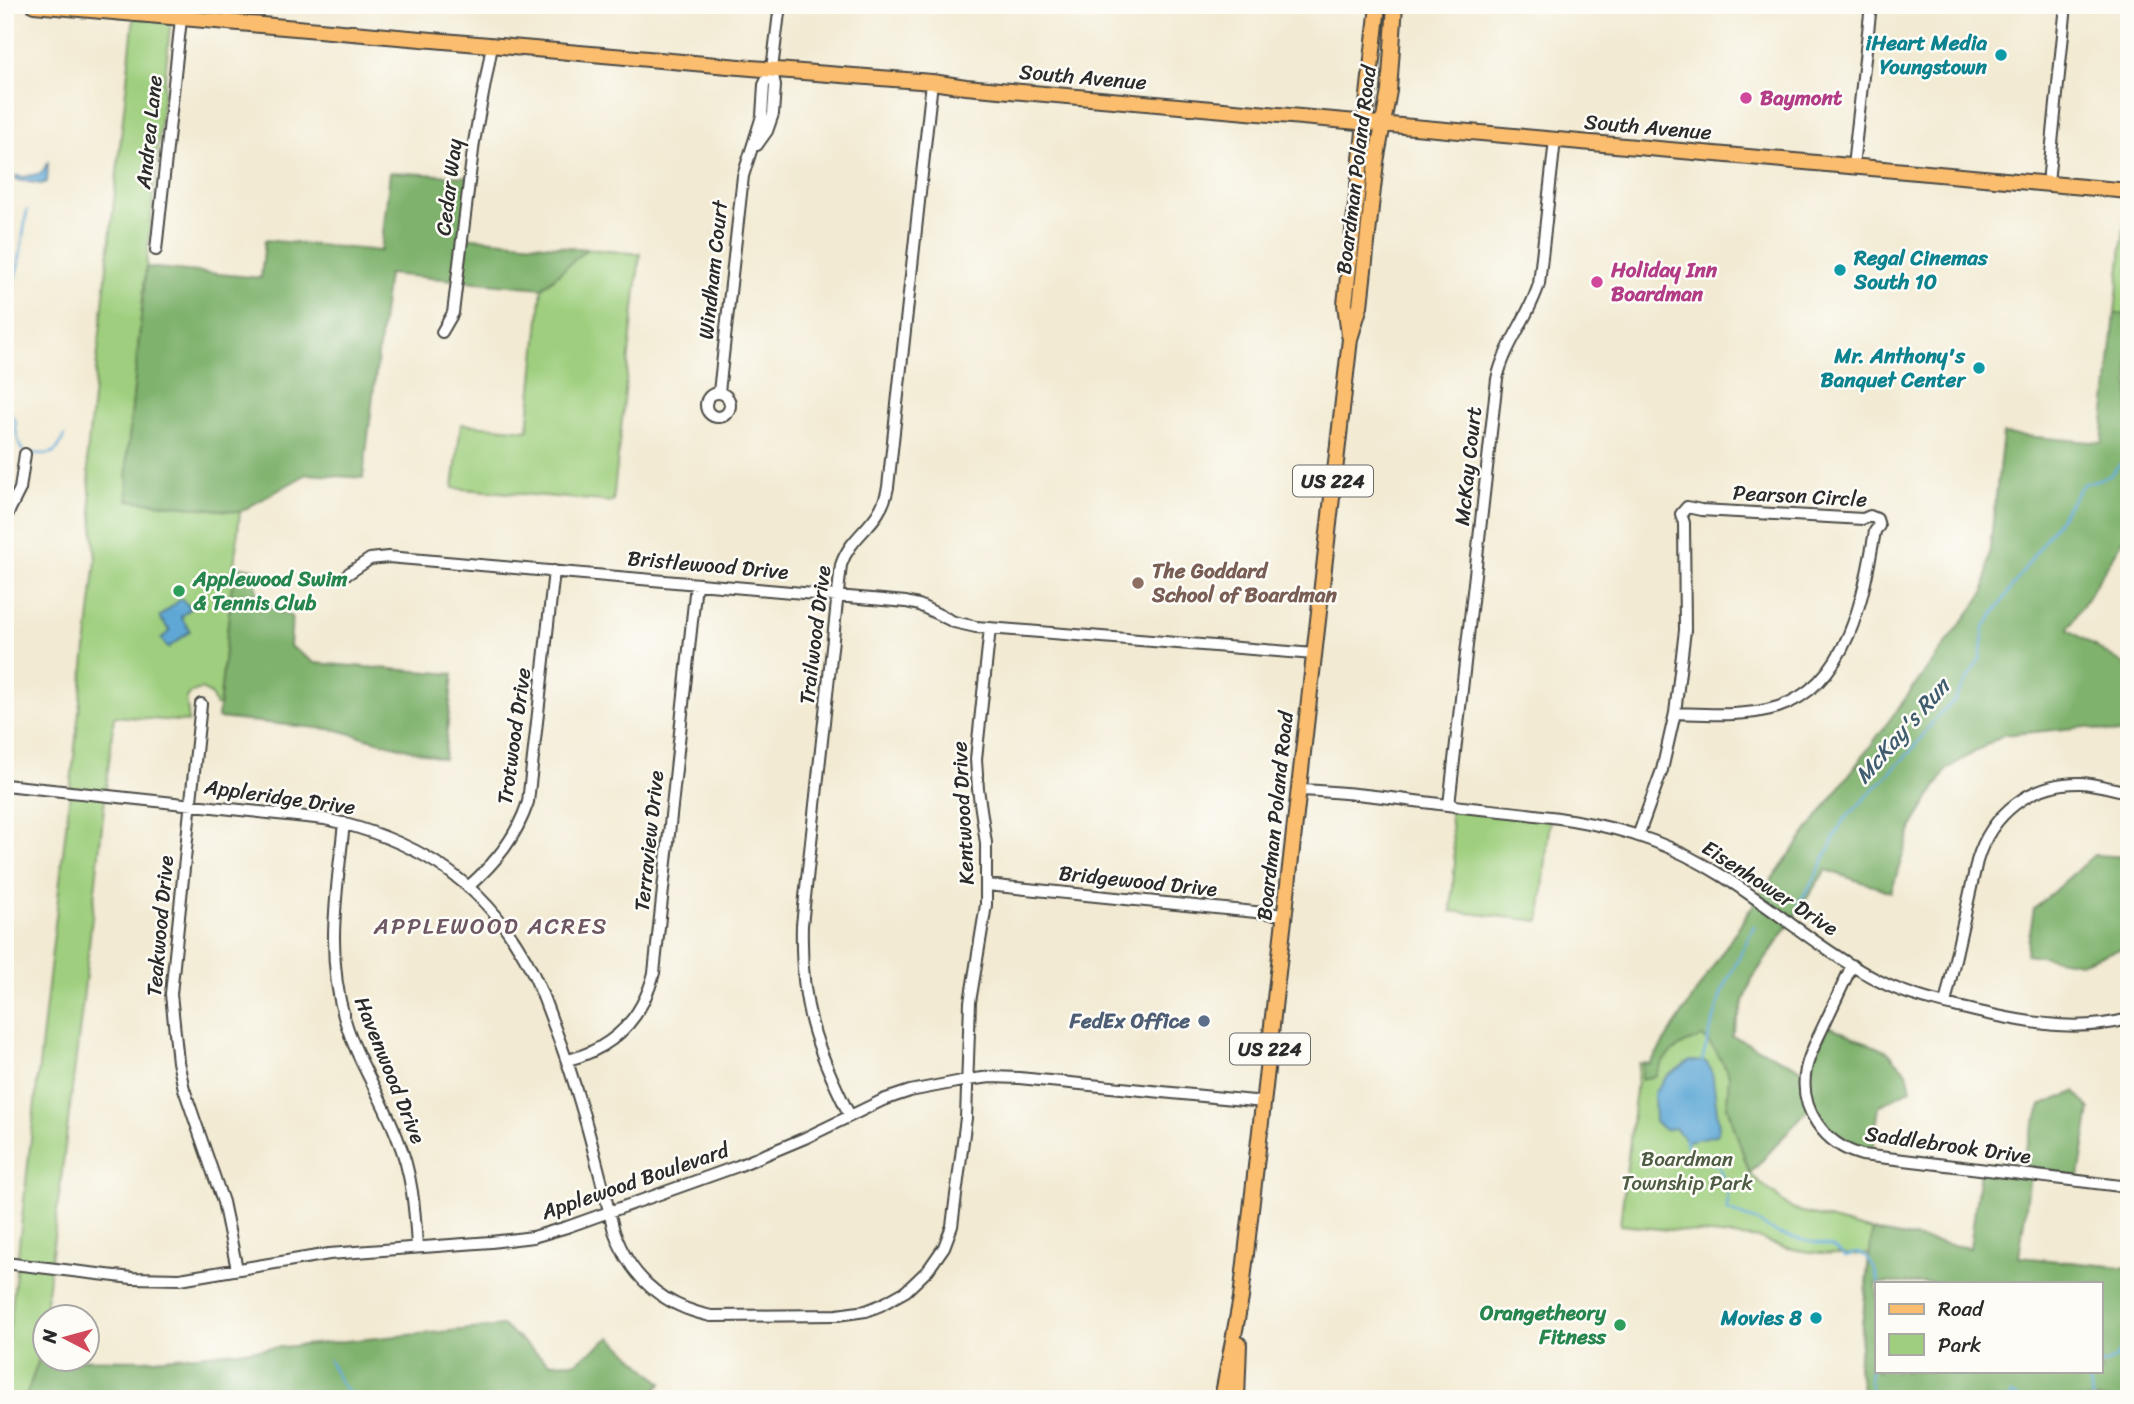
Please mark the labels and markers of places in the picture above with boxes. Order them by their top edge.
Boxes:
place label: iHeart Media Youngstown [1866,24,1988,86]
marker: iHeart Media Youngstown [1993,47,2009,63]
place label: Baymont [1760,79,1843,117]
marker: Baymont [1738,90,1754,106]
place label: Regal Cinemas South 10 [1853,239,1988,301]
place label: Holiday Inn Boardman [1610,251,1718,313]
marker: Regal Cinemas South 10 [1832,262,1848,278]
marker: Holiday Inn Boardman [1589,274,1605,290]
place label: Mr. Anthony's Banquet Center [1821,337,1966,399]
marker: Mr. Anthony's Banquet Center [1971,360,1987,376]
place label: The Goddard School of Boardman [1151,552,1337,614]
place label: Applewood Swim & Tennis Club [192,560,348,622]
marker: The Goddard School of Boardman [1130,575,1146,591]
marker: Applewood Swim & Tennis Club [171,583,187,599]
place label: FedEx Office [1069,1002,1190,1040]
marker: FedEx Office [1196,1013,1212,1029]
place label: Orangetheory Fitness [1480,1294,1607,1356]
place label: Movies 8 [1720,1299,1802,1337]
marker: Movies 8 [1808,1310,1824,1326]
marker: Orangetheory Fitness [1612,1317,1628,1333]

